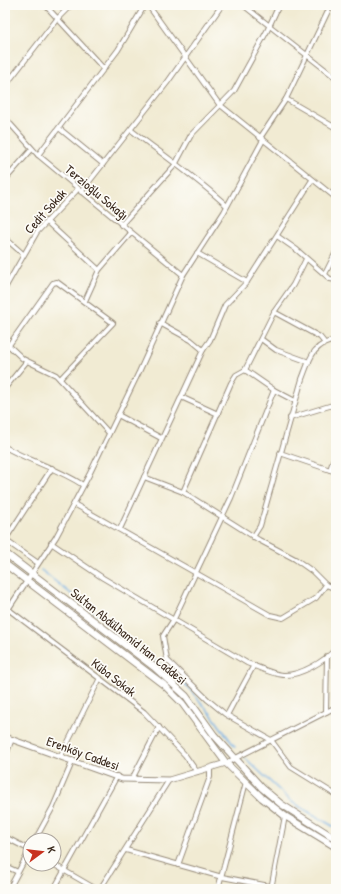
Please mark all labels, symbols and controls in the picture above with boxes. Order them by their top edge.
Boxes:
street label: Terzioğlu Sokağı [61,160,133,224]
street label: Cedit Sokak [20,184,70,237]
street label: Sultan Abdülhamid Han Caddesi [67,584,191,688]
street label: Küba Sokak [88,654,141,701]
street label: Erenköy Caddesi [44,731,122,775]
north arrow [22,832,62,872]
text: K [44,845,59,854]

